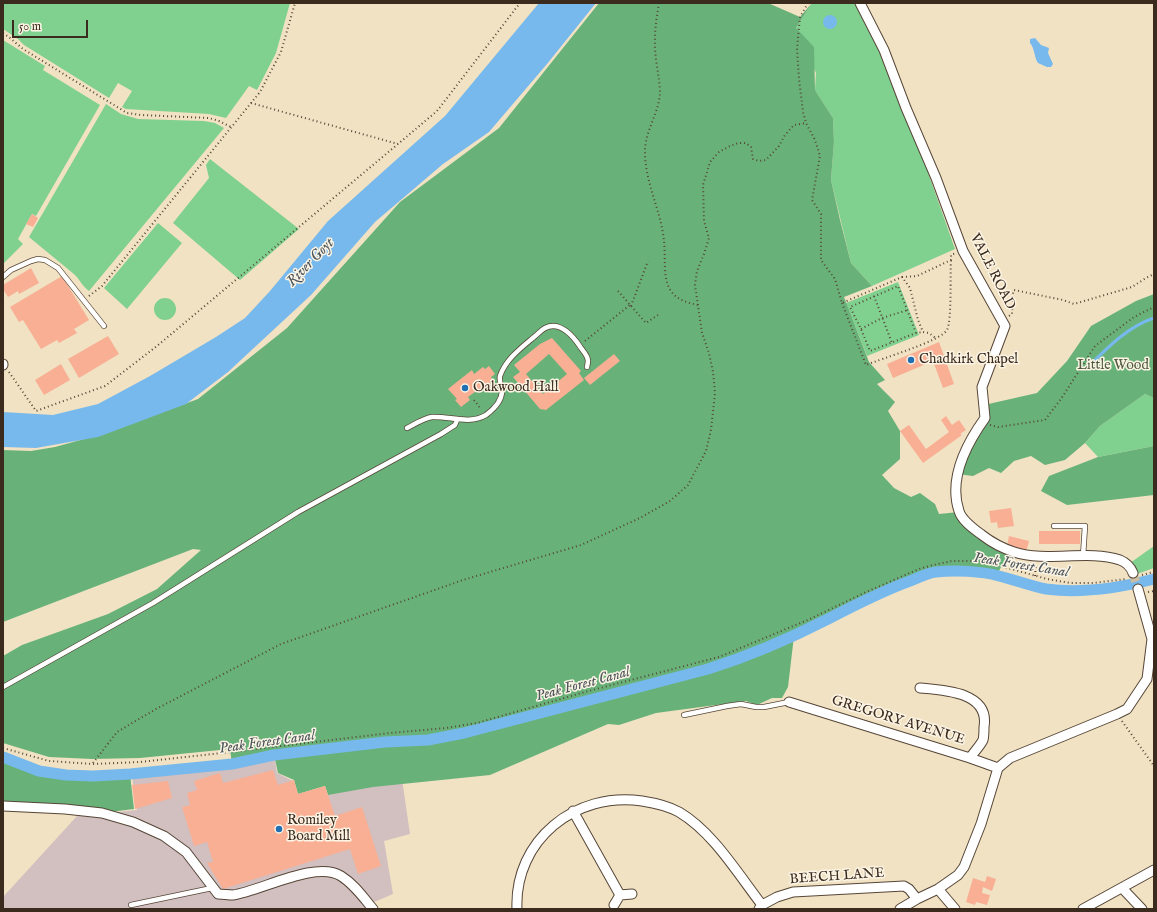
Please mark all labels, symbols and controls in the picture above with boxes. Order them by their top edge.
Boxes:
scale bar [14,12,90,38]
text: 50 m [19,19,41,34]
street label: VALE ROAD [966,231,1018,313]
water label: River Goyt [283,235,339,291]
place label: Chadkirk Chapel [919,352,1018,368]
marker: Chadkirk Chapel [906,355,916,365]
park label: Little Wood [1077,358,1149,374]
place label: Oakwood Hall [473,380,558,396]
marker: Oakwood Hall [460,383,470,393]
water label: Peak Forest Canal [972,550,1070,582]
water label: Peak Forest Canal [534,664,632,706]
street label: GREGORY AVENUE [829,693,967,749]
water label: Peak Forest Canal [218,727,316,759]
place label: Romiley Board Mill [287,813,350,846]
marker: Romiley Board Mill [274,824,284,834]
street label: BEECH LANE [789,865,885,889]

